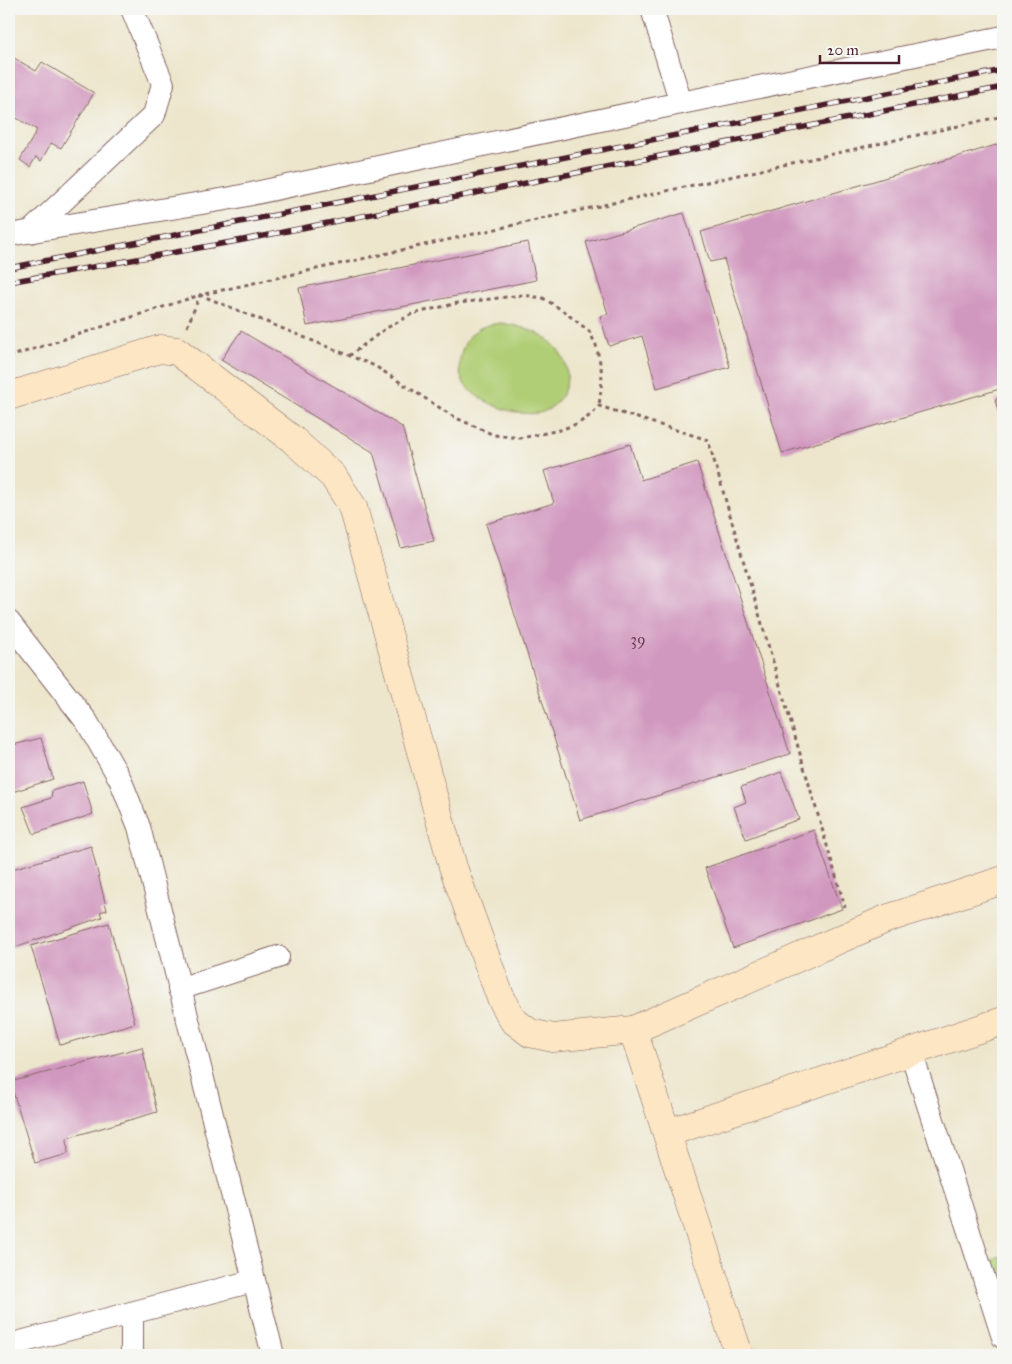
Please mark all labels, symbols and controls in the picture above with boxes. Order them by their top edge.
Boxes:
scale bar [820,32,898,64]
text: 20 m [827,41,859,59]
house number: 39 [631,630,646,649]

